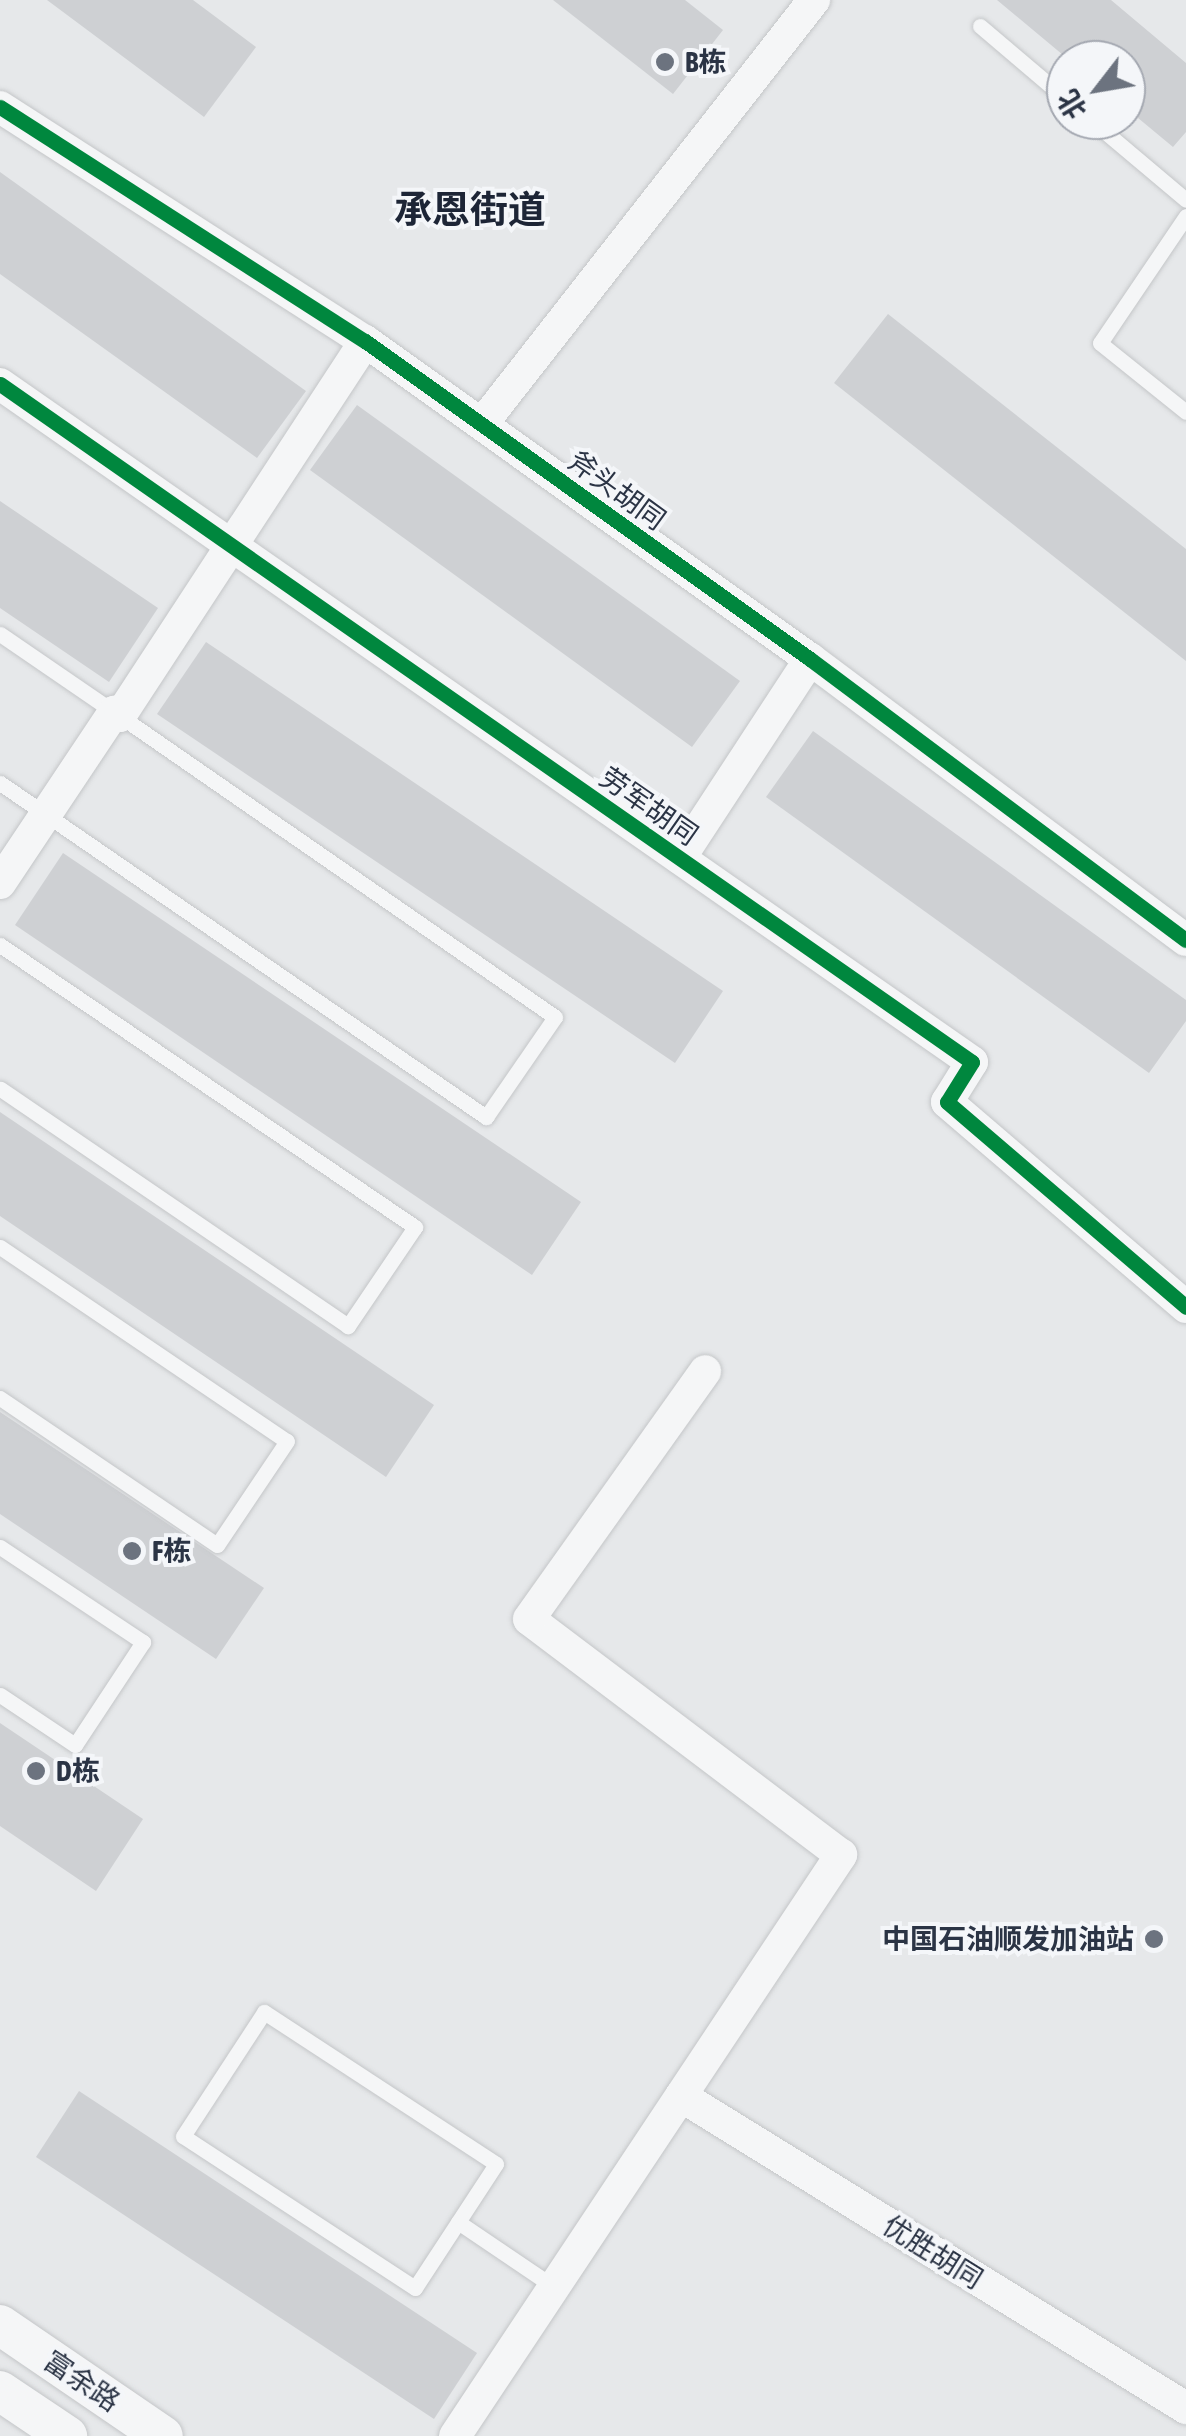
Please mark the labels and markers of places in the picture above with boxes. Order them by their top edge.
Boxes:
place label: B栋 [685,45,726,79]
marker: B栋 [654,51,676,73]
place label: F栋 [152,1534,191,1568]
marker: F栋 [121,1540,143,1562]
place label: D栋 [56,1754,100,1788]
marker: D栋 [25,1760,47,1782]
place label: 中国石油顺发加油站 [882,1922,1134,1956]
marker: 中国石油顺发加油站 [1143,1928,1165,1950]

